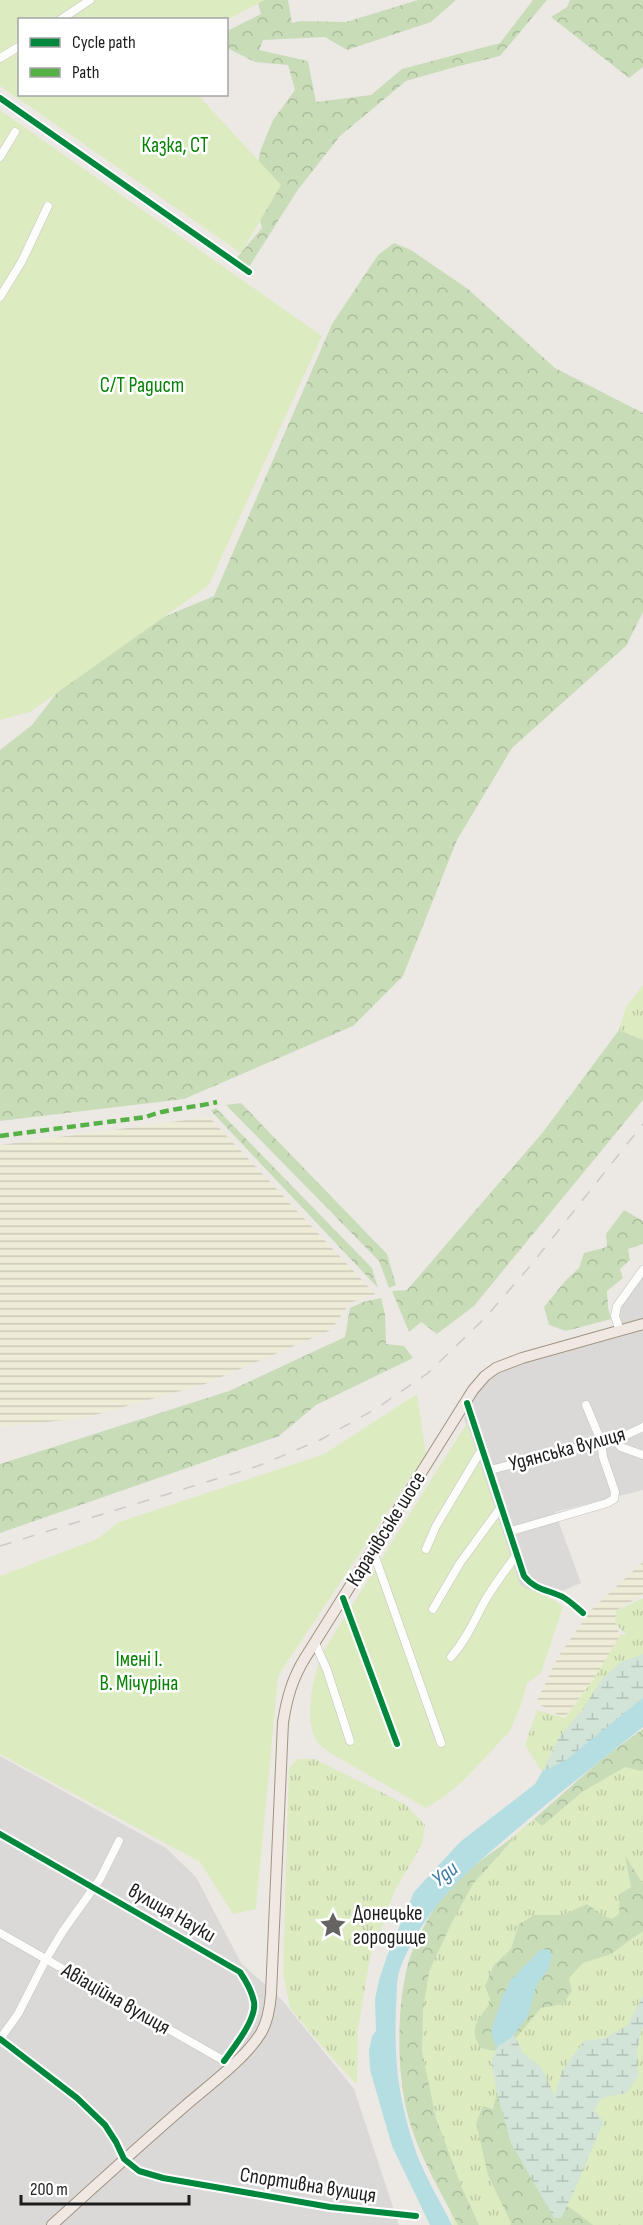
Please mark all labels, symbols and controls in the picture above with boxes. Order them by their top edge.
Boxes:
legend [18,18,228,96]
text: Cycle path [72,32,136,53]
text: Path [72,62,100,83]
park label: Казка, СТ [142,133,209,158]
park label: С/Т Радист [100,373,184,398]
street label: Удянська вулиця [506,1421,628,1477]
street label: Карачівське шосе [341,1467,431,1591]
park label: Імені І. В. Мічуріна [100,1647,178,1696]
water label: Уди [426,1855,464,1893]
street label: вулиця Науки [124,1878,220,1948]
place label: Донецьке городище [353,1901,426,1950]
place icon: Донецьке городище [318,1910,348,1940]
street label: Авіаційна вулиця [56,1957,175,2040]
street label: Спортивна вулиця [238,2162,378,2208]
scale bar [21,2168,189,2206]
text: 200 m [30,2179,68,2200]

